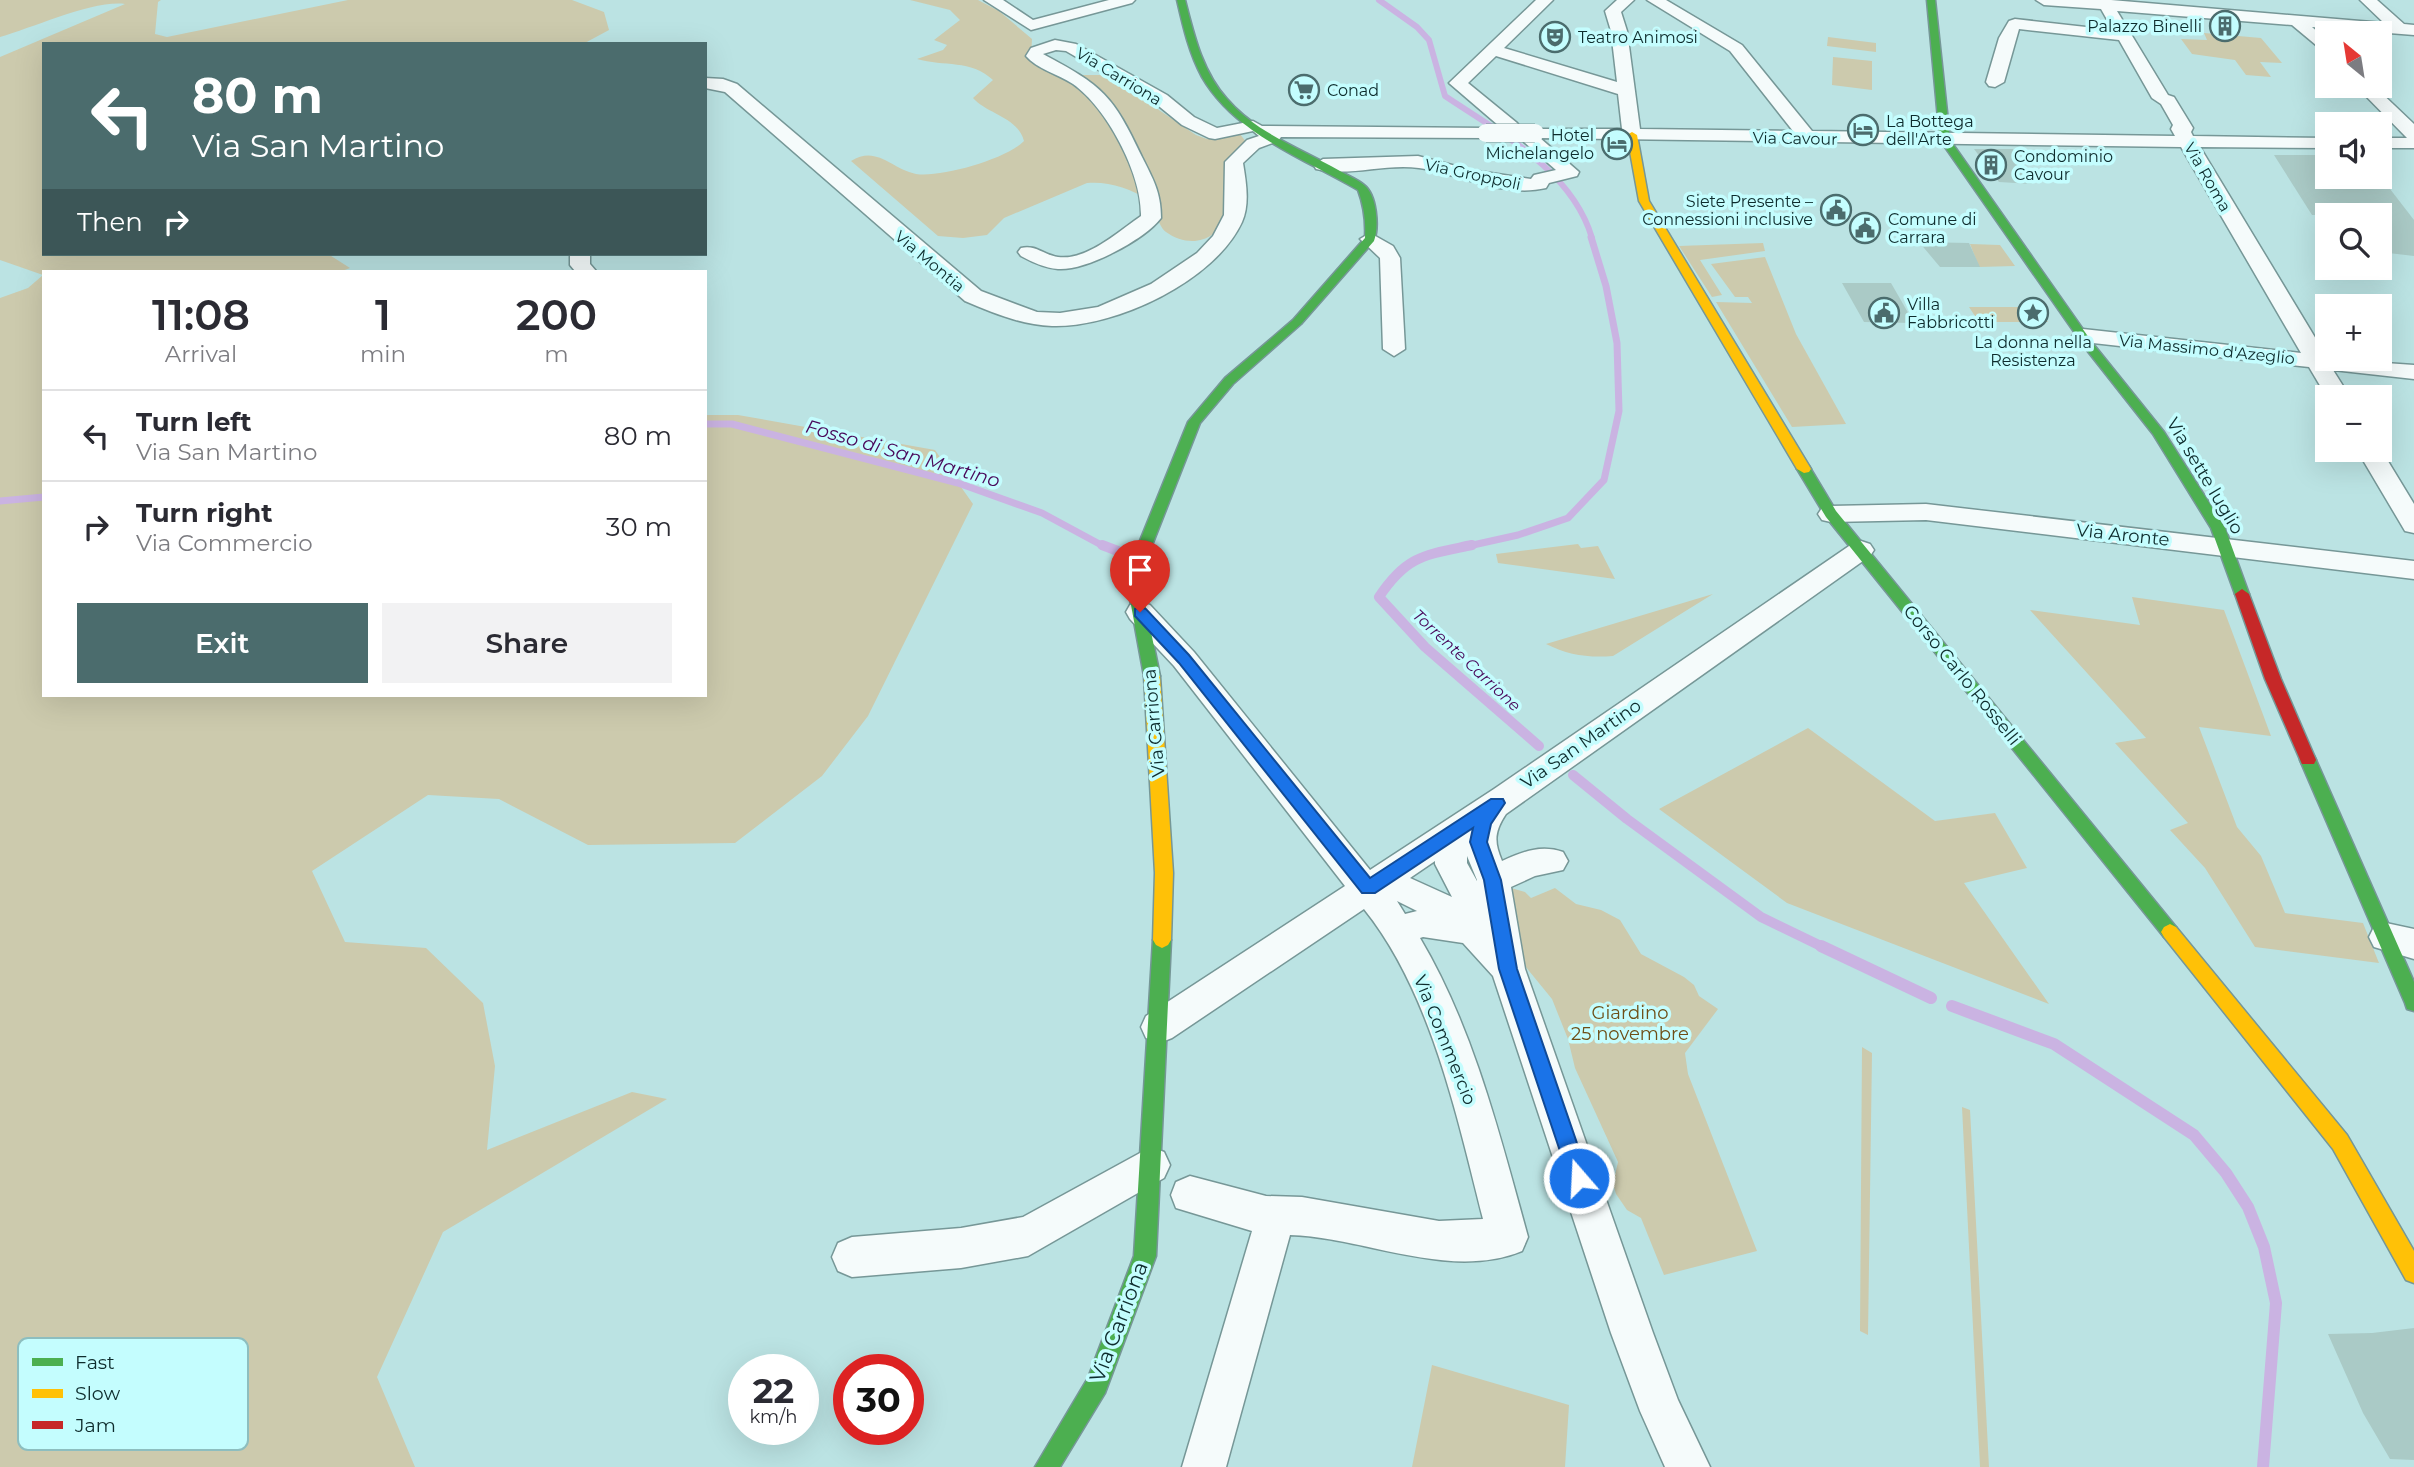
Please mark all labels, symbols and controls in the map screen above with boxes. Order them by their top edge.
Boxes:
building icon: Palazzo Binelli [2208,9,2242,43]
place label: Palazzo Binelli [2087,17,2202,36]
theatre icon: Teatro Animosi [1538,20,1572,54]
north arrow [2315,21,2392,98]
map controls [2315,21,2392,462]
place label: Teatro Animosi [1578,28,1698,47]
street label: Via Carriona [1072,43,1165,109]
text: 80 m [192,66,323,125]
icon: left [77,70,168,161]
supermarket icon: Conad [1287,73,1321,107]
place label: Conad [1327,81,1379,100]
place label: La Bottega dell'Arte [1886,112,1974,149]
button: sound [2315,112,2392,189]
hotel icon: La Bottega dell'Arte [1846,113,1880,147]
text: Via San Martino [192,126,444,165]
place label: Hotel Michelangelo [1486,126,1594,163]
hotel icon: Hotel Michelangelo [1600,127,1634,161]
street label: Via Cavour [1752,128,1838,149]
street label: Via Roma [2180,139,2235,215]
place label: Condominio Cavour [2014,147,2113,184]
building icon: Condominio Cavour [1974,148,2008,182]
street label: Via Groppoli [1423,155,1523,194]
place label: Siete Presente – Connessioni inclusive [1642,192,1813,229]
public building icon: Siete Presente – Connessioni inclusive [1819,193,1853,227]
icon: right [157,203,195,241]
button: search [2315,203,2392,280]
text: Then [77,206,143,238]
place label: Comune di Carrara [1888,210,1977,247]
public building icon: Comune di Carrara [1848,211,1882,245]
street label: Via Montia [891,227,968,296]
text: 11:08 [152,289,250,341]
text: 1 [375,289,391,341]
text: 200 [516,289,597,341]
button: + [2315,294,2392,371]
place label: Villa Fabbricotti [1907,295,1995,332]
public building icon: Villa Fabbricotti [1867,296,1901,330]
place icon: La donna nella Resistenza [2016,296,2050,330]
street label: Via Massimo d'Azeglio [2118,331,2296,368]
place label: La donna nella Resistenza [1974,333,2092,370]
text: Arrival [165,340,237,368]
text: min [360,340,406,368]
text: m [544,340,569,368]
button: − [2315,385,2392,462]
text: Turn left [136,406,252,438]
street label: Via sette luglio [2162,414,2248,538]
water label: Fosso di San Martino [803,415,1003,492]
icon: left [77,417,115,455]
text: 80 m [604,420,672,452]
text: Via San Martino [136,438,317,466]
text: Turn right [136,497,272,529]
icon: right [77,508,115,546]
text: 30 m [606,511,672,543]
street label: Via Aronte [2075,519,2171,551]
text: Via Commercio [136,529,313,557]
pin [1110,540,1170,612]
icon: arrive [1121,551,1159,589]
street label: Corso Carlo Rosselli [1899,600,2025,750]
button: Exit [77,603,368,683]
button: Share [382,603,672,683]
water label: Torrente Carrione [1409,605,1525,715]
street label: Via Carriona [1138,668,1170,778]
street label: Via San Martino [1517,694,1645,794]
street label: Via Commercio [1409,972,1481,1108]
park label: Giardino 25 novembre [1571,1002,1689,1045]
position arrow [1542,1141,1616,1215]
street label: Via Carriona [1084,1258,1153,1386]
legend [18,1338,248,1450]
text: Fast [75,1351,115,1374]
speed limit sign: 30 [833,1354,924,1445]
text: 22 [753,1369,794,1412]
text: Slow [75,1382,120,1405]
text: km/h [749,1406,798,1428]
text: Jam [74,1414,116,1437]

